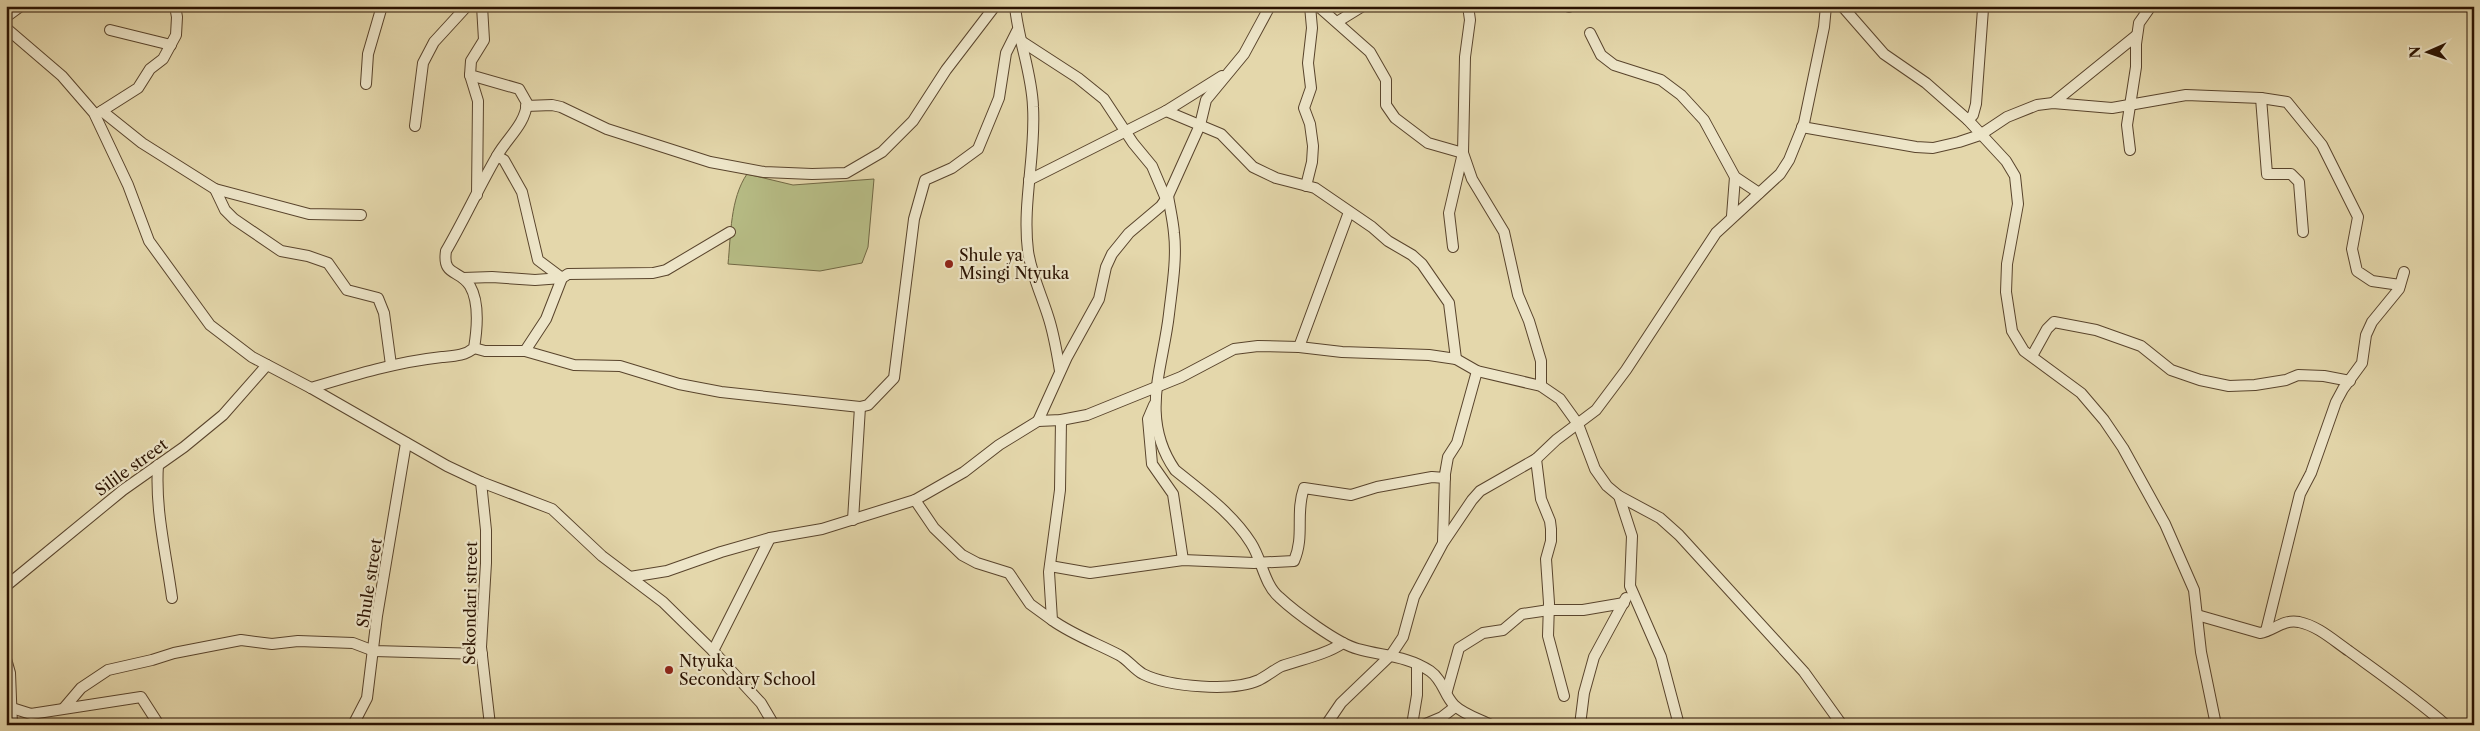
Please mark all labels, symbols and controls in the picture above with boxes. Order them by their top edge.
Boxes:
north arrow [2402,28,2452,78]
text: N [2406,46,2424,59]
place label: Shule ya Msingi Ntyuka [959,245,1070,283]
marker: Shule ya Msingi Ntyuka [943,258,955,270]
street label: Silile street [91,434,171,500]
street label: Shule street [352,537,386,629]
street label: Sekondari street [459,541,481,665]
place label: Ntyuka Secondary School [679,651,816,689]
marker: Ntyuka Secondary School [663,664,675,676]

